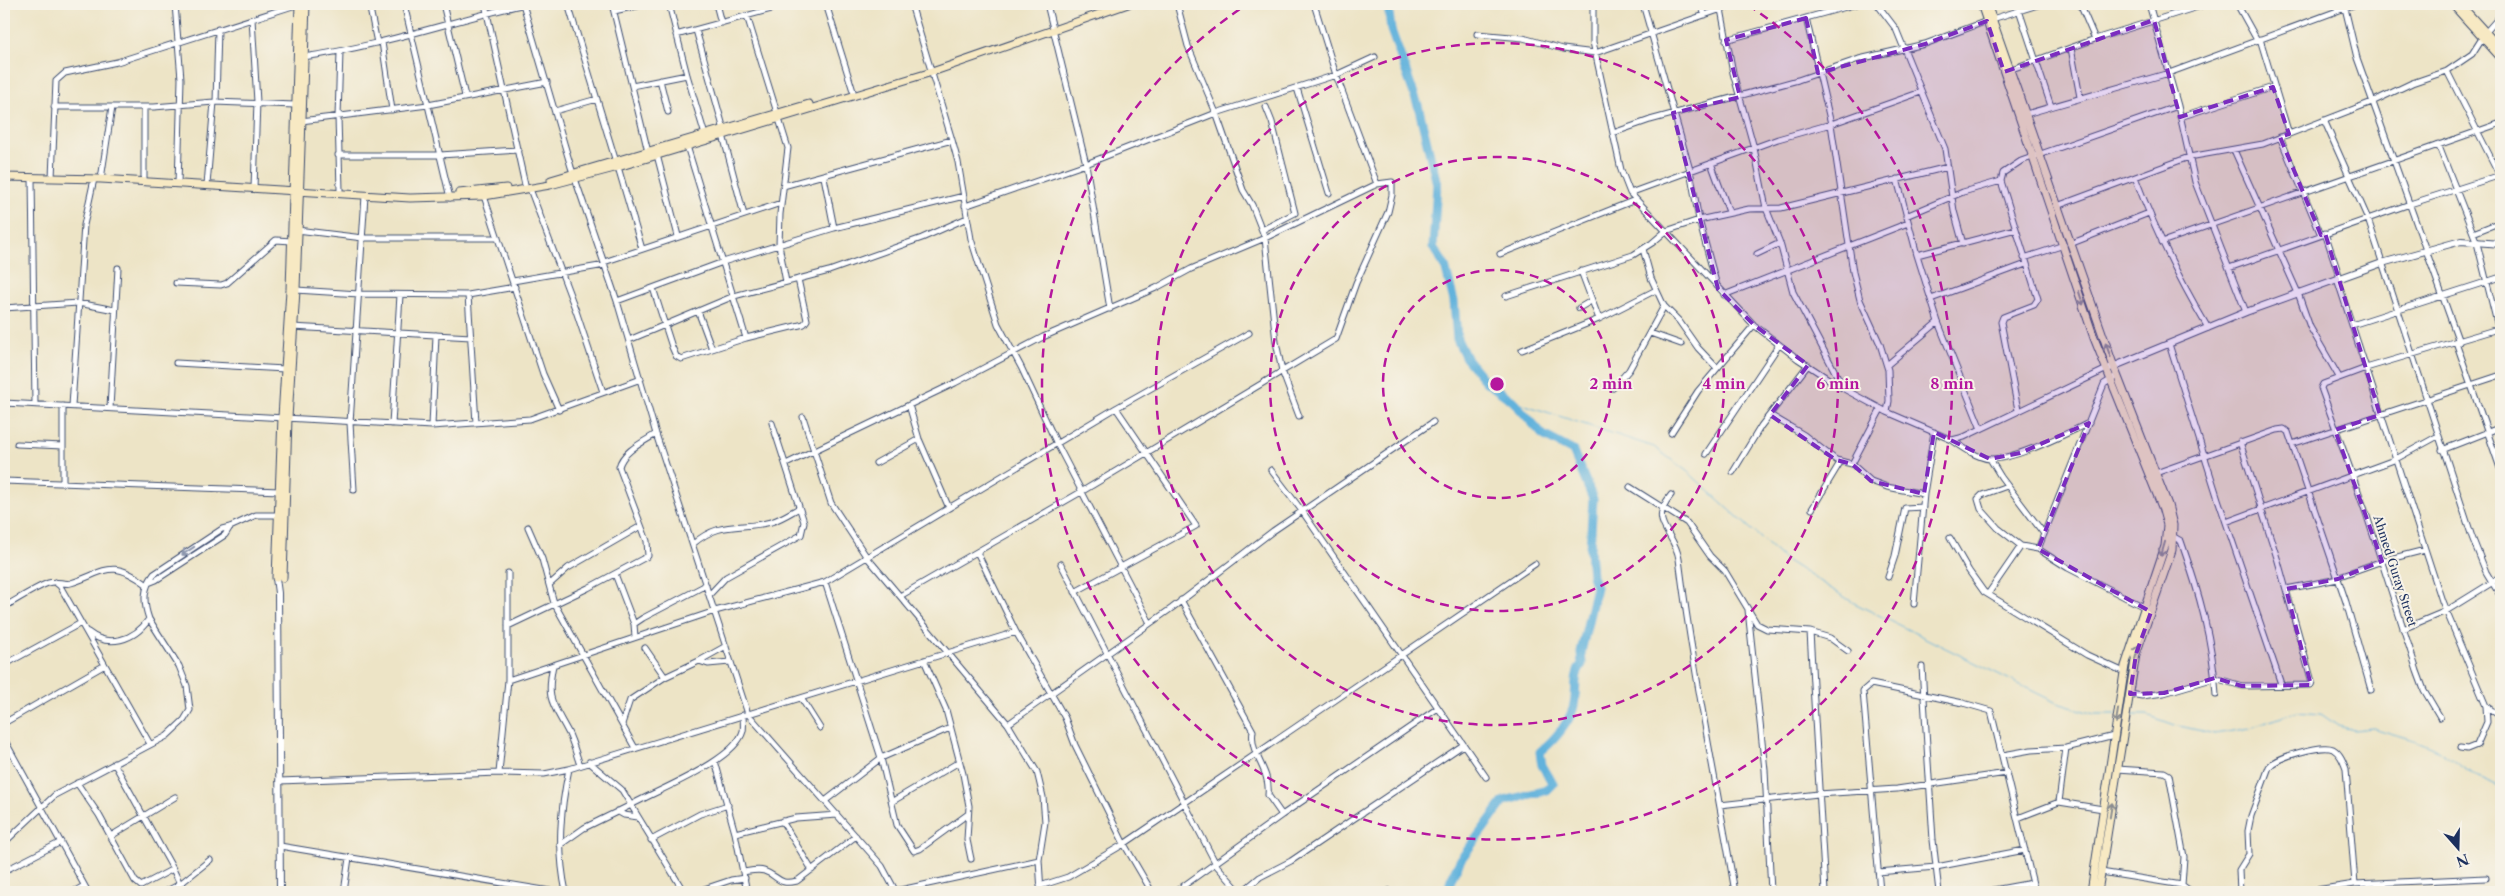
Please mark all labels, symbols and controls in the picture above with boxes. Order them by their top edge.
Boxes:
one-way arrow [2077,290,2087,306]
one-way arrow [2102,342,2112,358]
text: 2 min [1589,374,1633,393]
text: 4 min [1702,374,1746,393]
text: 6 min [1816,374,1860,393]
text: 8 min [1930,374,1975,393]
centre of rings [1488,375,1506,393]
street label: Ahmed Guray Street [2370,512,2421,629]
one-way arrow [2158,541,2168,557]
one-way arrow [181,546,195,556]
one-way arrow [2133,644,2143,660]
one-way arrow [2112,707,2122,723]
one-way arrow [2106,802,2116,818]
north arrow [2432,824,2482,874]
text: N [2454,850,2471,871]

